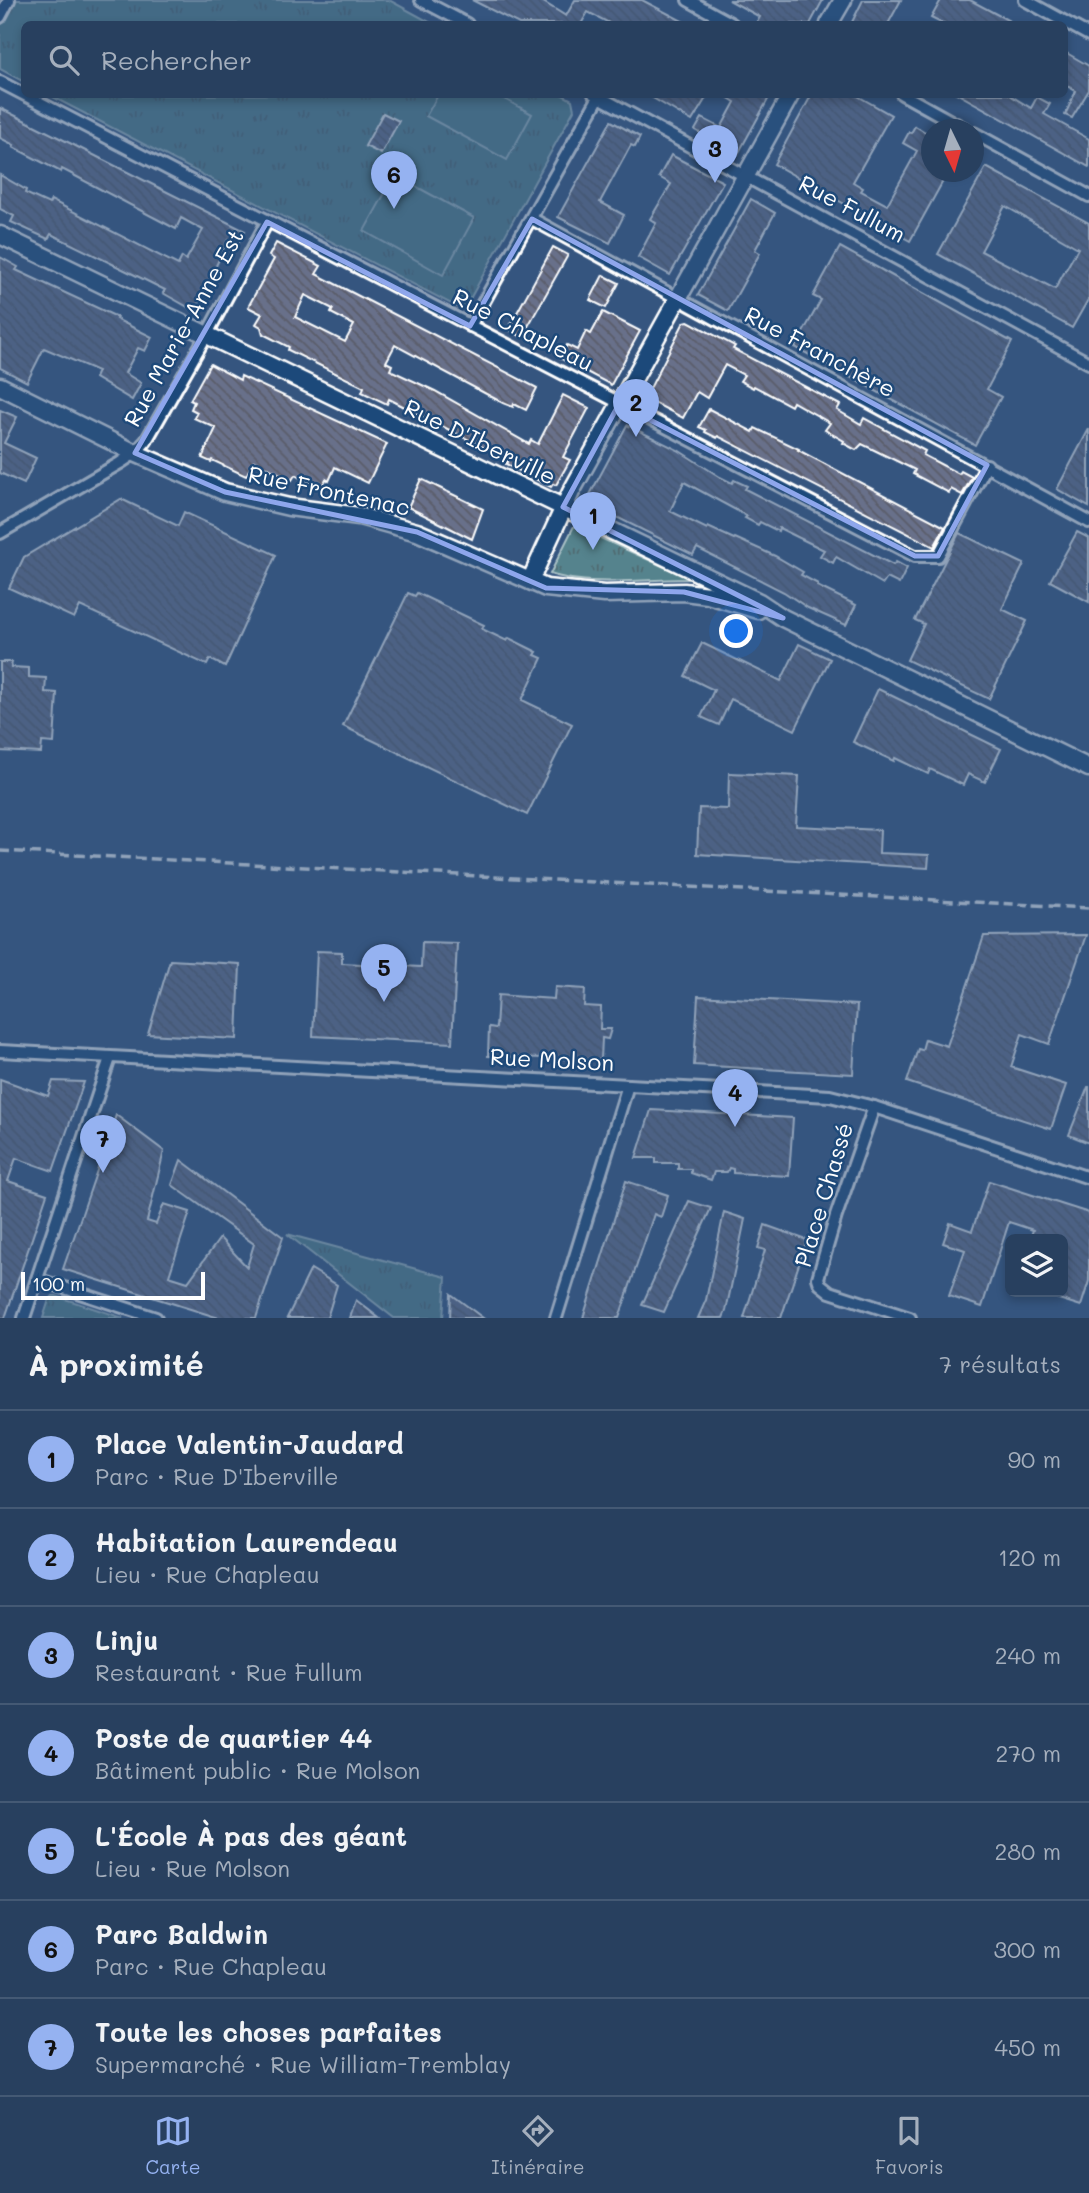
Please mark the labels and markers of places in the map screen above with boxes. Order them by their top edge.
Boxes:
pin: 3 [692,125,738,183]
pin: 6 [371,151,417,209]
pin: 2 [613,379,659,437]
pin: 1 [570,492,616,550]
pin: 5 [361,944,407,1002]
pin: 4 [712,1069,758,1127]
pin: 7 [80,1115,126,1173]

